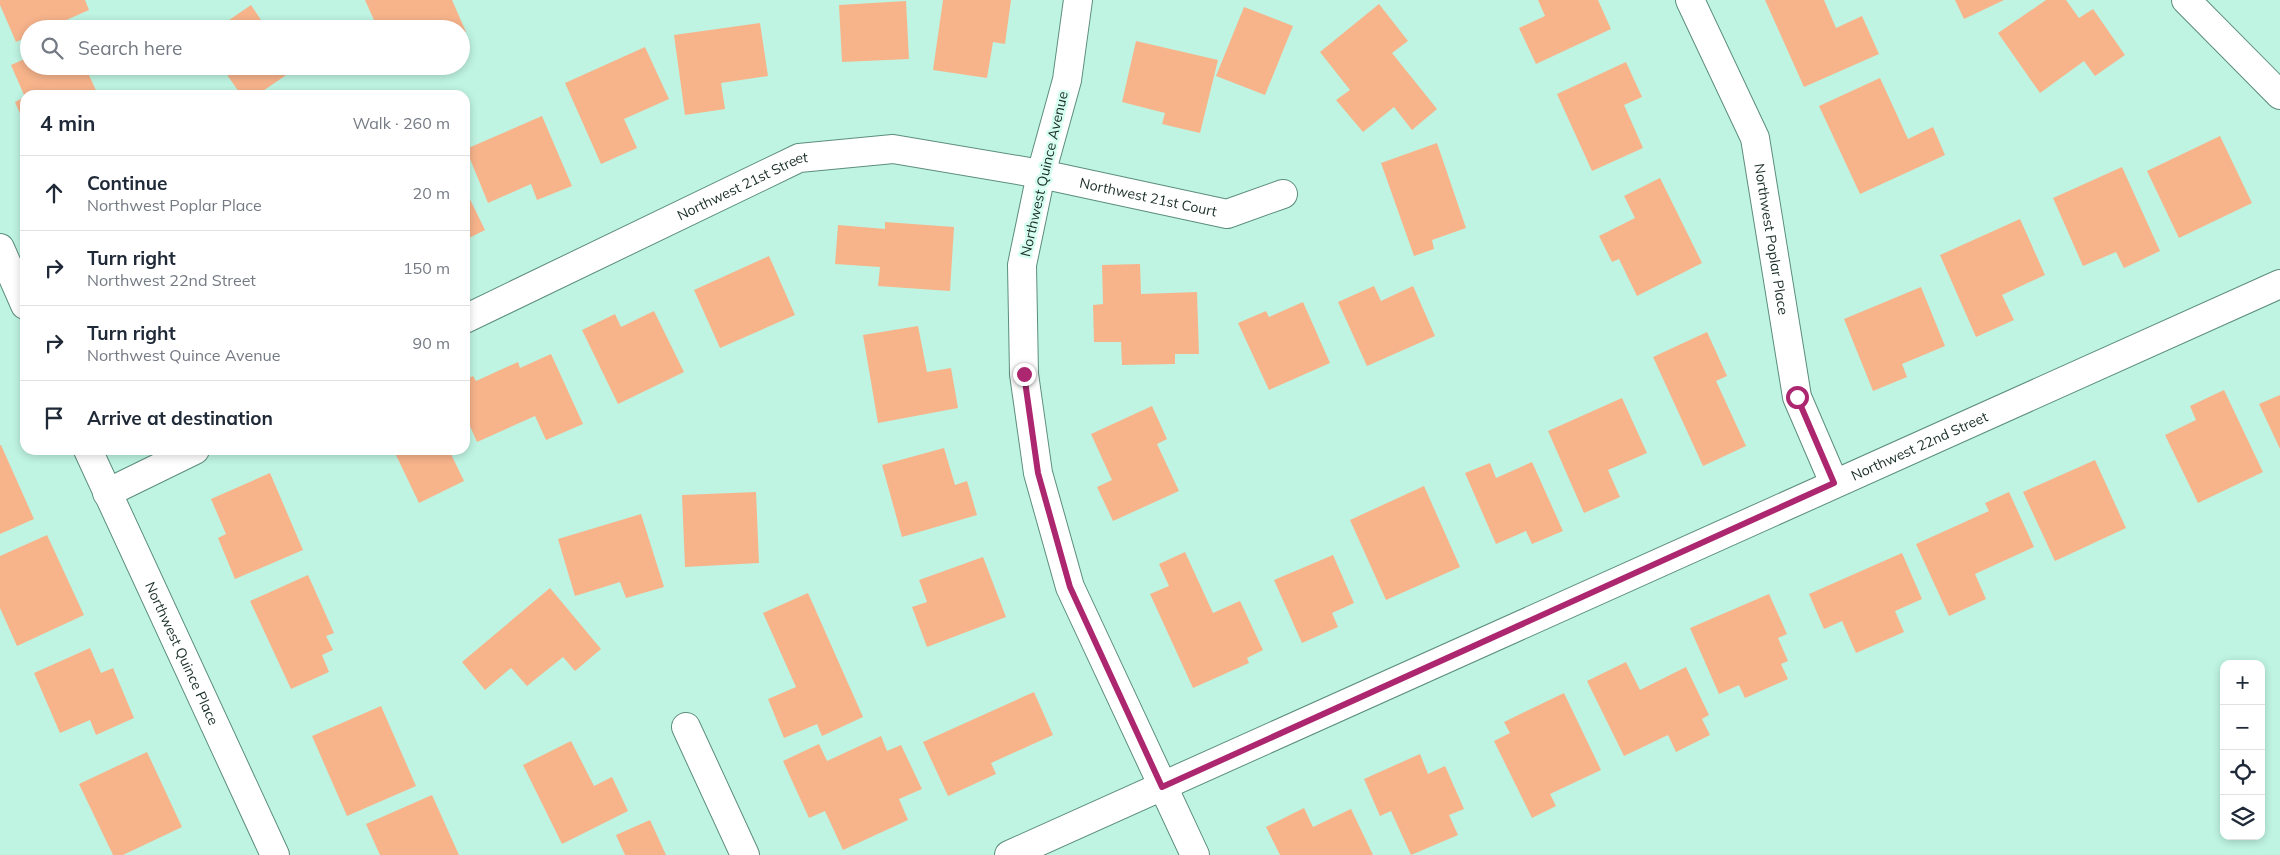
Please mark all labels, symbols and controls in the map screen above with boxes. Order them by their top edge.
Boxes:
search box [20,20,470,75]
icon: search [38,34,66,62]
text: Search here [78,36,182,60]
street label: Northwest Quince Avenue [1016,89,1072,259]
text: 4 min [40,110,95,136]
text: Walk · 260 m [352,113,450,133]
street label: Northwest 21st Street [674,148,809,224]
street label: Northwest Poplar Place [1750,162,1793,316]
text: Continue [87,171,167,195]
street label: Northwest 21st Court [1078,174,1219,221]
icon: ahead [40,179,68,207]
text: 20 m [413,183,450,203]
text: Northwest Poplar Place [87,195,262,215]
text: Turn right [87,246,176,270]
icon: right [40,254,68,282]
text: 150 m [403,258,450,278]
text: Northwest 22nd Street [87,270,256,290]
text: Turn right [87,321,176,345]
icon: right [40,329,68,357]
text: 90 m [413,333,450,353]
text: Northwest Quince Avenue [87,345,280,365]
route end [1013,363,1036,386]
route start [1786,386,1809,409]
icon: arrive [40,404,68,432]
text: Arrive at destination [87,406,273,430]
street label: Northwest 22nd Street [1848,407,1991,485]
street label: Northwest Quince Place [141,579,223,728]
map controls [2220,660,2265,840]
button: + [2220,660,2265,705]
button: − [2220,705,2265,750]
button: locate [2220,750,2265,795]
button: layers [2220,795,2265,840]

